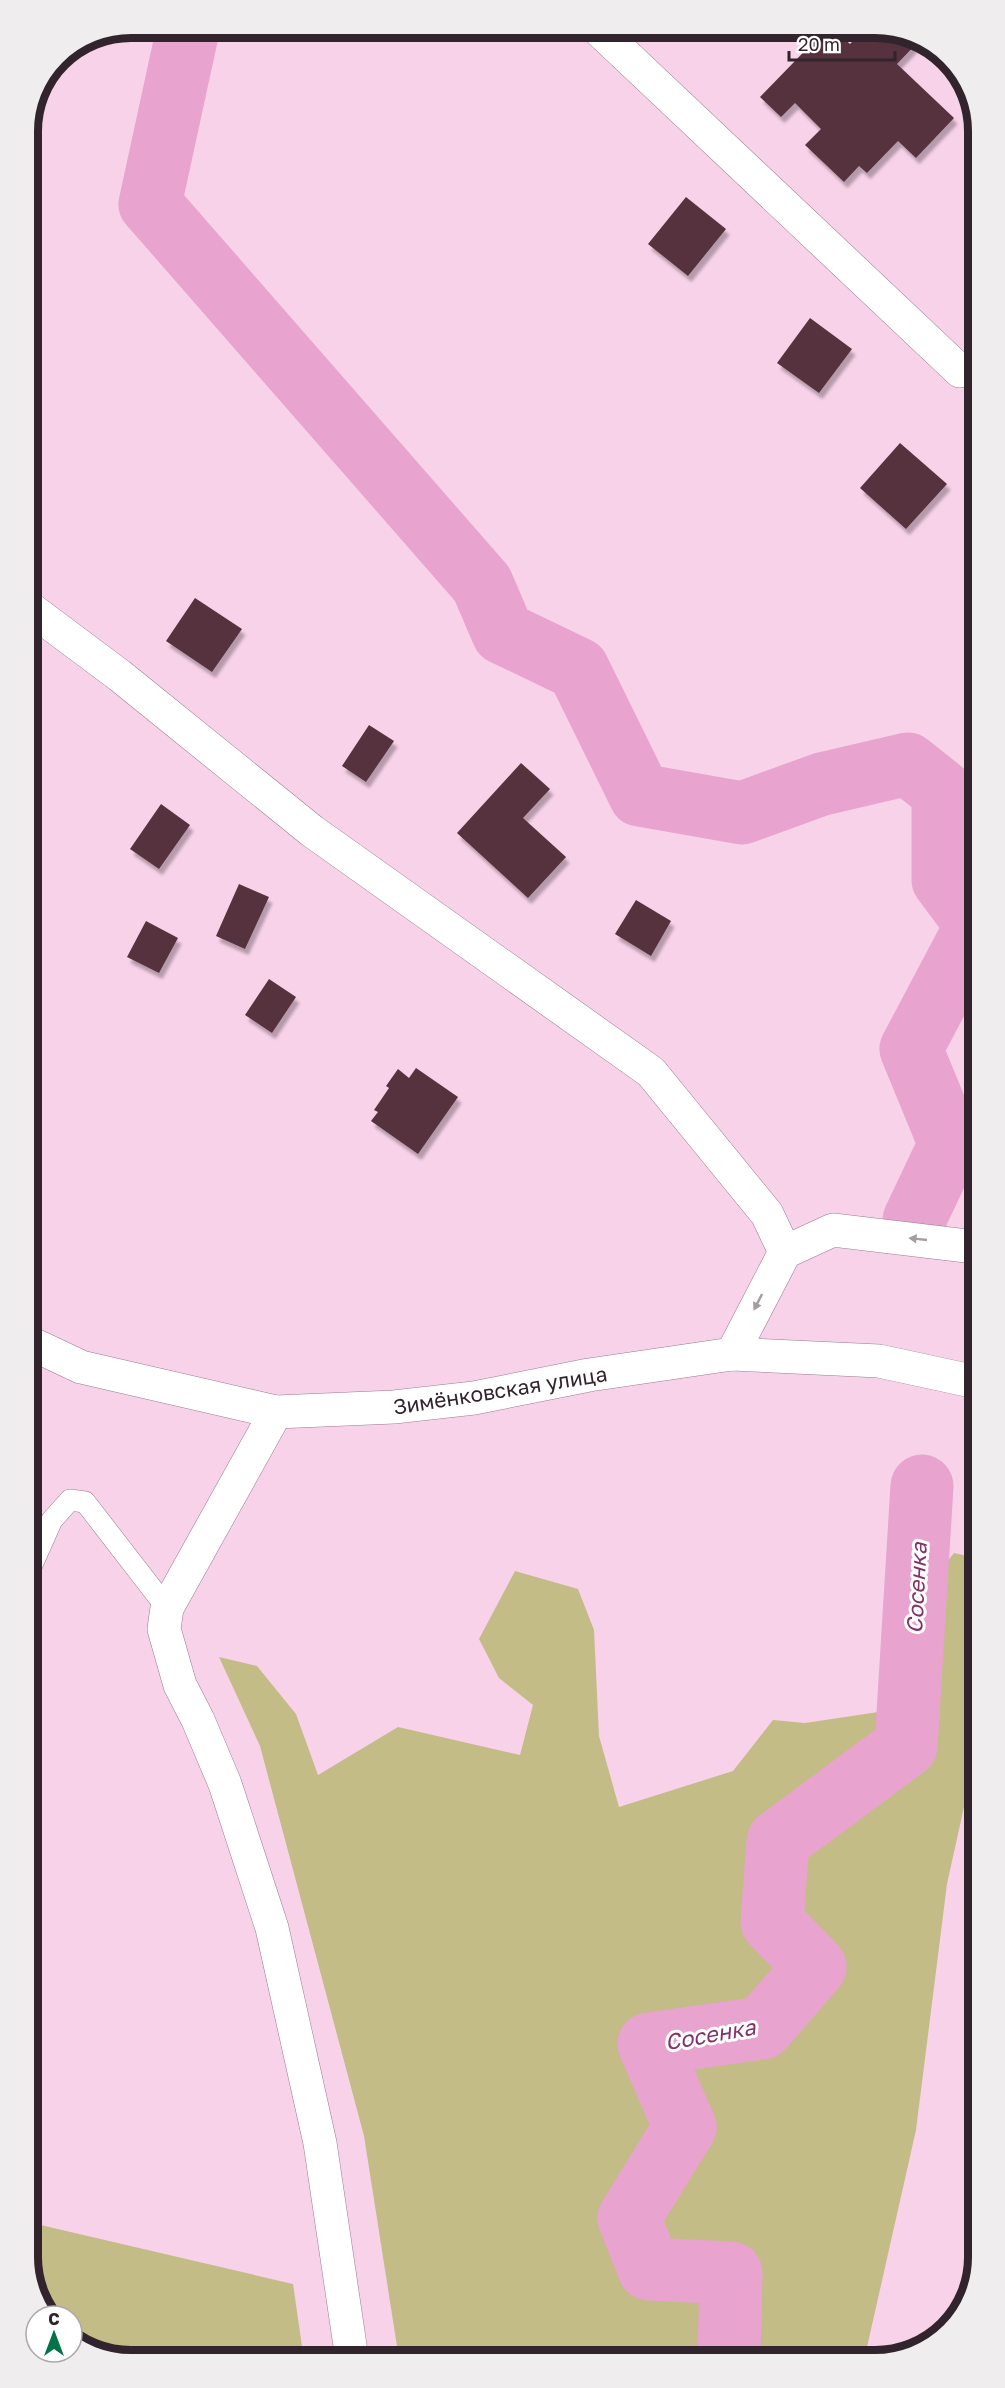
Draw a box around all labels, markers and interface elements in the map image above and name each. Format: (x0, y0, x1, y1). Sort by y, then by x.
scale bar (789, 24, 896, 62)
text: 20 m (798, 33, 840, 55)
one-way arrow (908, 1234, 927, 1243)
one-way arrow (753, 1294, 763, 1311)
street label: Зимёнковская улица (391, 1360, 609, 1420)
water label: Сосенка (900, 1540, 932, 1634)
water label: Сосенка (663, 2013, 759, 2055)
north arrow (24, 2304, 84, 2364)
text: С (48, 2309, 60, 2329)

